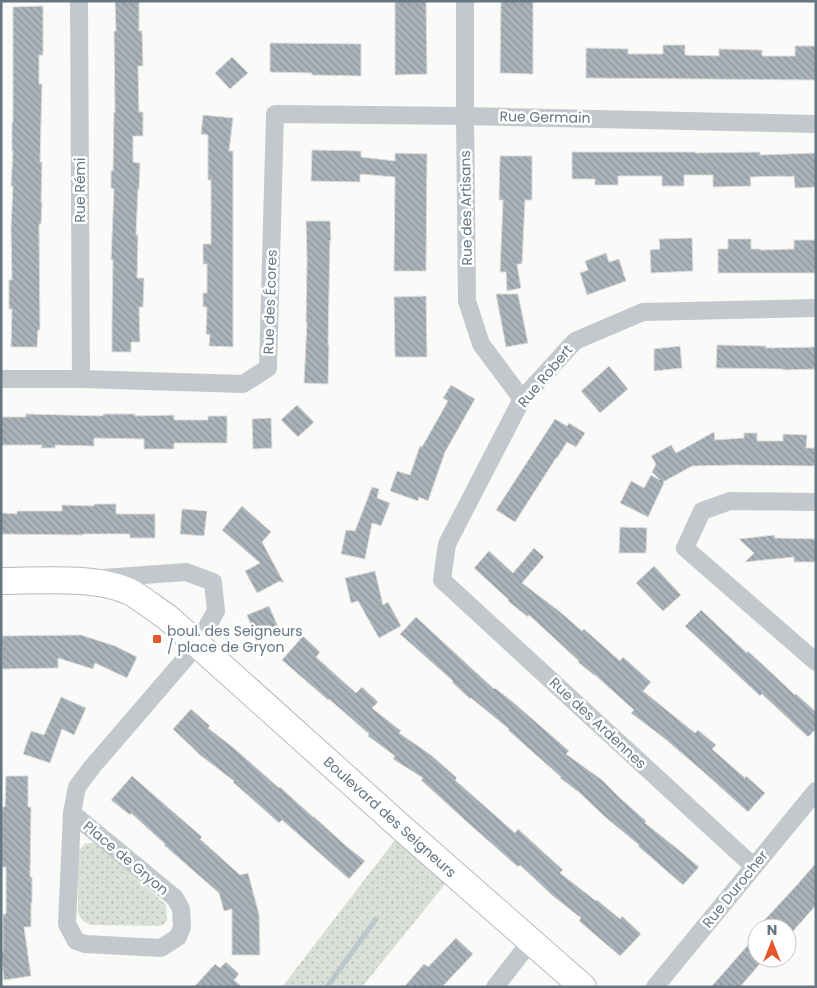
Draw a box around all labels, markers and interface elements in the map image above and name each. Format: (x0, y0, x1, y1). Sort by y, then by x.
street label: Rue Germain (499, 106, 591, 128)
street label: Rue des Artisans (455, 150, 477, 266)
street label: Rue Rémi (70, 158, 90, 222)
street label: Rue des Écores (258, 249, 282, 355)
street label: Rue Robert (513, 341, 577, 411)
place label: boul. des Seigneurs / place de Gryon (167, 621, 303, 657)
marker: boul. des Seigneurs / place de Gryon (151, 633, 163, 645)
street label: Rue des Ardennes (545, 673, 651, 773)
street label: Boulevard des Seigneurs (319, 752, 461, 882)
street label: Place de Gryon (79, 816, 173, 900)
street label: Rue Durocher (698, 846, 772, 932)
north arrow (747, 918, 797, 968)
text: N (767, 920, 777, 940)

